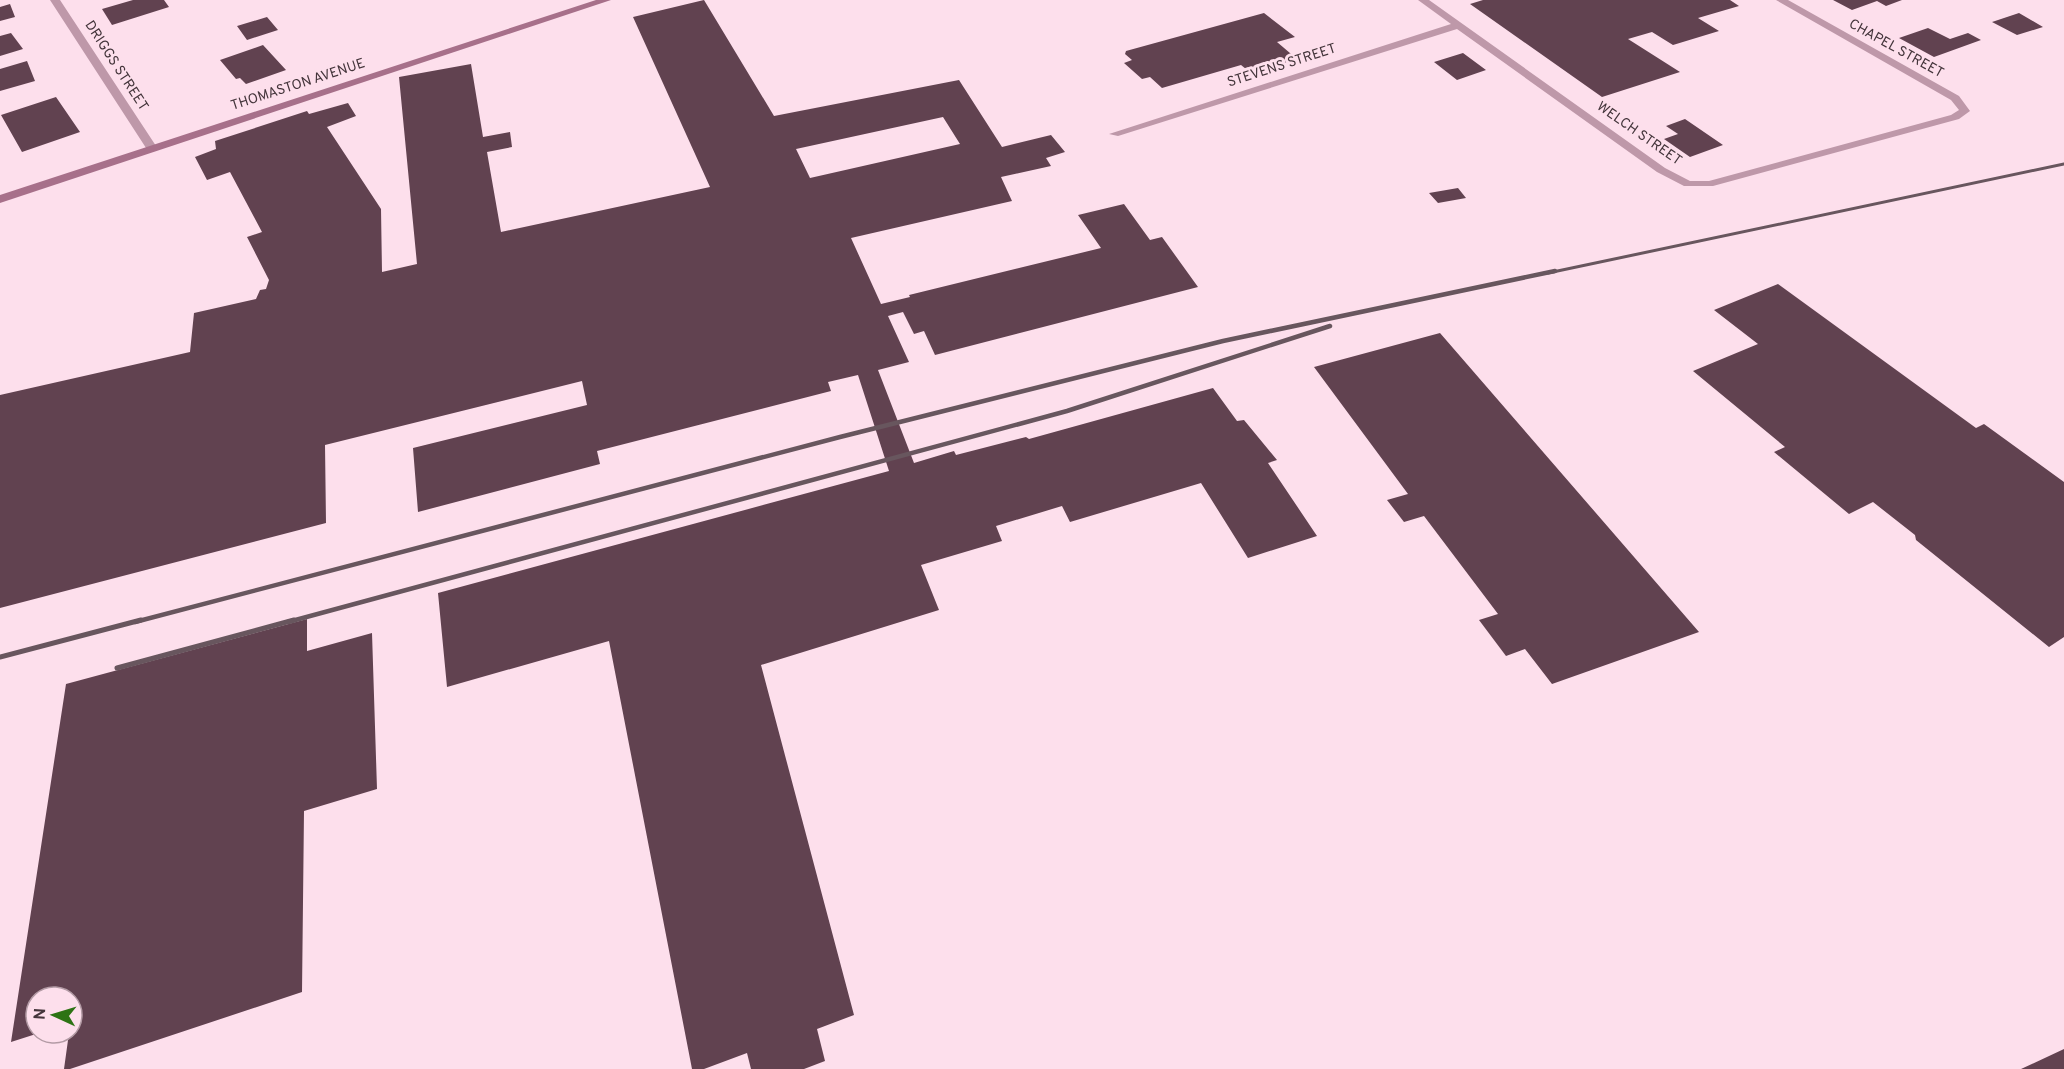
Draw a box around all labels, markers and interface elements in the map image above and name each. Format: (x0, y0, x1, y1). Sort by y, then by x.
street label: CHAPEL STREET (1846, 16, 1946, 82)
street label: DRIGGS STREET (81, 18, 151, 114)
street label: STEVENS STREET (1225, 40, 1339, 92)
street label: THOMASTON AVENUE (229, 55, 367, 115)
street label: WELCH STREET (1593, 98, 1685, 170)
north arrow (24, 985, 84, 1045)
text: N (31, 1008, 51, 1021)

